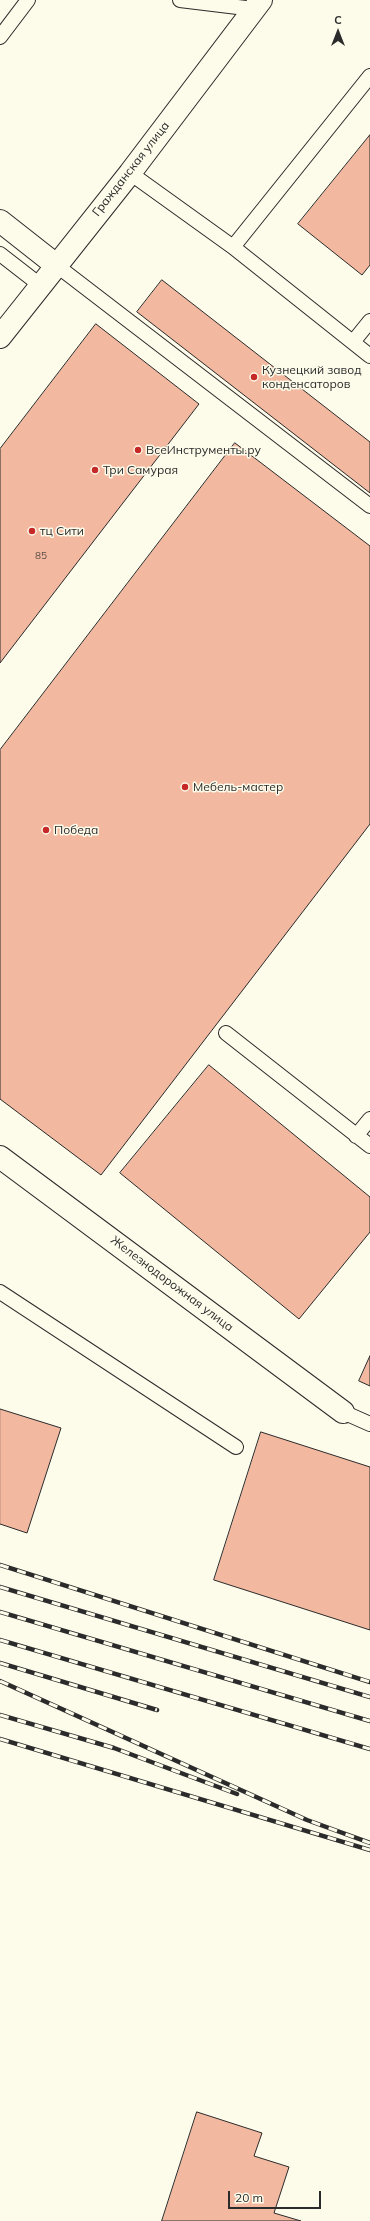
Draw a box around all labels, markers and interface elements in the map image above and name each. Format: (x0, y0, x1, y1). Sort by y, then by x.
north arrow (318, 12, 358, 52)
text: С (334, 13, 342, 27)
street label: Гражданская улица (90, 119, 172, 219)
place label: Кузнецкий завод конденсаторов (262, 363, 362, 391)
marker: Кузнецкий завод конденсаторов (249, 372, 259, 382)
place label: ВсеИнструменты.ру (146, 443, 261, 457)
marker: ВсеИнструменты.ру (133, 445, 143, 455)
place label: Три Самурая (103, 463, 178, 477)
marker: Три Самурая (90, 465, 100, 475)
place label: тц Сити (40, 524, 84, 538)
marker: тц Сити (27, 526, 37, 536)
house number: 85 (35, 550, 47, 562)
place label: Мебель-мастер (193, 780, 283, 794)
marker: Мебель-мастер (180, 782, 190, 792)
place label: Победа (54, 823, 98, 837)
marker: Победа (41, 825, 51, 835)
street label: Железнодорожная улица (108, 1233, 236, 1335)
scale bar (230, 2183, 323, 2209)
text: 20 m (235, 2190, 263, 2205)

